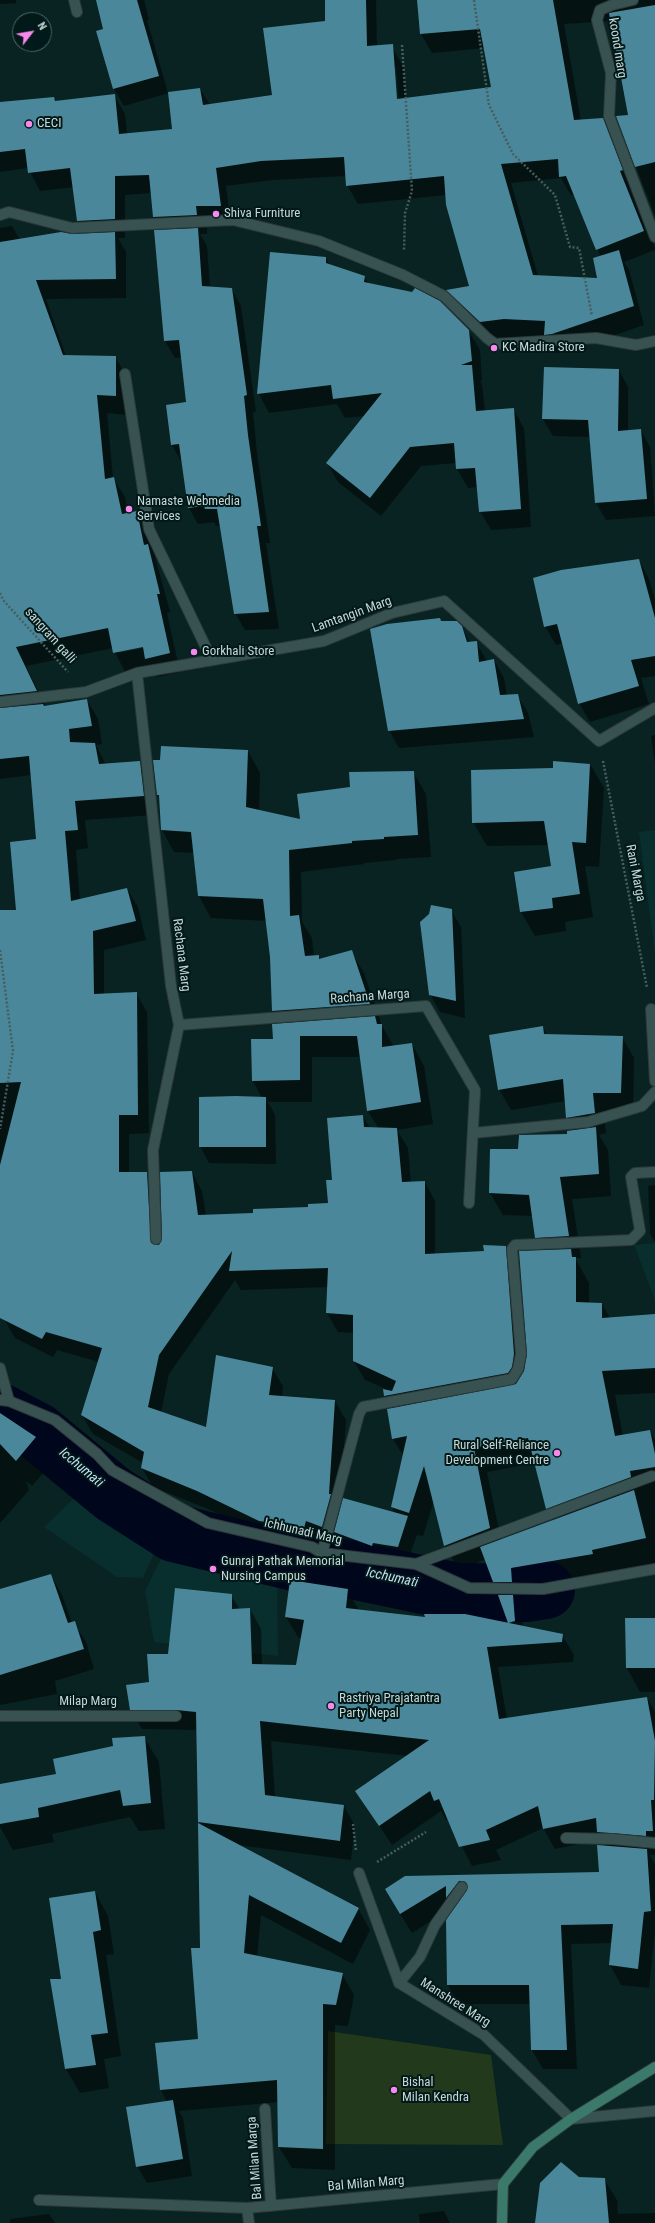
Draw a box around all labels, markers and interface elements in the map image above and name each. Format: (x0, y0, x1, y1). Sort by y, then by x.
north arrow (12, 12, 52, 52)
street label: koond marg (605, 17, 629, 79)
text: N (35, 20, 49, 32)
place label: CECI (37, 116, 61, 132)
marker: CECI (24, 119, 34, 129)
place label: Shiva Furniture (224, 206, 300, 222)
marker: Shiva Furniture (211, 209, 221, 219)
place label: KC Madira Store (502, 340, 585, 356)
marker: KC Madira Store (489, 343, 499, 353)
place label: Namaste Webmedia Services (137, 494, 240, 525)
marker: Namaste Webmedia Services (124, 504, 134, 514)
street label: Lamtangin Marg (310, 593, 394, 637)
street label: sangram galli (21, 605, 79, 667)
place label: Gorkhali Store (202, 644, 274, 660)
marker: Gorkhali Store (189, 647, 199, 657)
street label: Rani Marga (622, 843, 648, 903)
street label: Rachana Marg (169, 918, 193, 992)
street label: Rachana Marga (330, 986, 410, 1008)
place label: Rural Self-Reliance Development Centre (446, 1438, 549, 1469)
water label: Icchumati (55, 1445, 107, 1491)
marker: Rural Self-Reliance Development Centre (552, 1448, 562, 1458)
street label: Ichhunadi Marg (263, 1515, 343, 1549)
place label: Gunraj Pathak Memorial Nursing Campus (221, 1554, 344, 1585)
marker: Gunraj Pathak Memorial Nursing Campus (208, 1564, 218, 1574)
water label: Icchumati (364, 1564, 420, 1592)
place label: Rastriya Prajatantra Party Nepal (339, 1691, 440, 1722)
street label: Milap Marg (59, 1694, 117, 1710)
marker: Rastriya Prajatantra Party Nepal (326, 1701, 336, 1711)
street label: Manshree Marg (417, 1975, 493, 2031)
place label: Bishal Milan Kendra (402, 2075, 469, 2106)
marker: Bishal Milan Kendra (389, 2085, 399, 2095)
street label: Bal Milan Marga (244, 2116, 266, 2200)
street label: Bal Milan Marg (327, 2173, 405, 2195)

